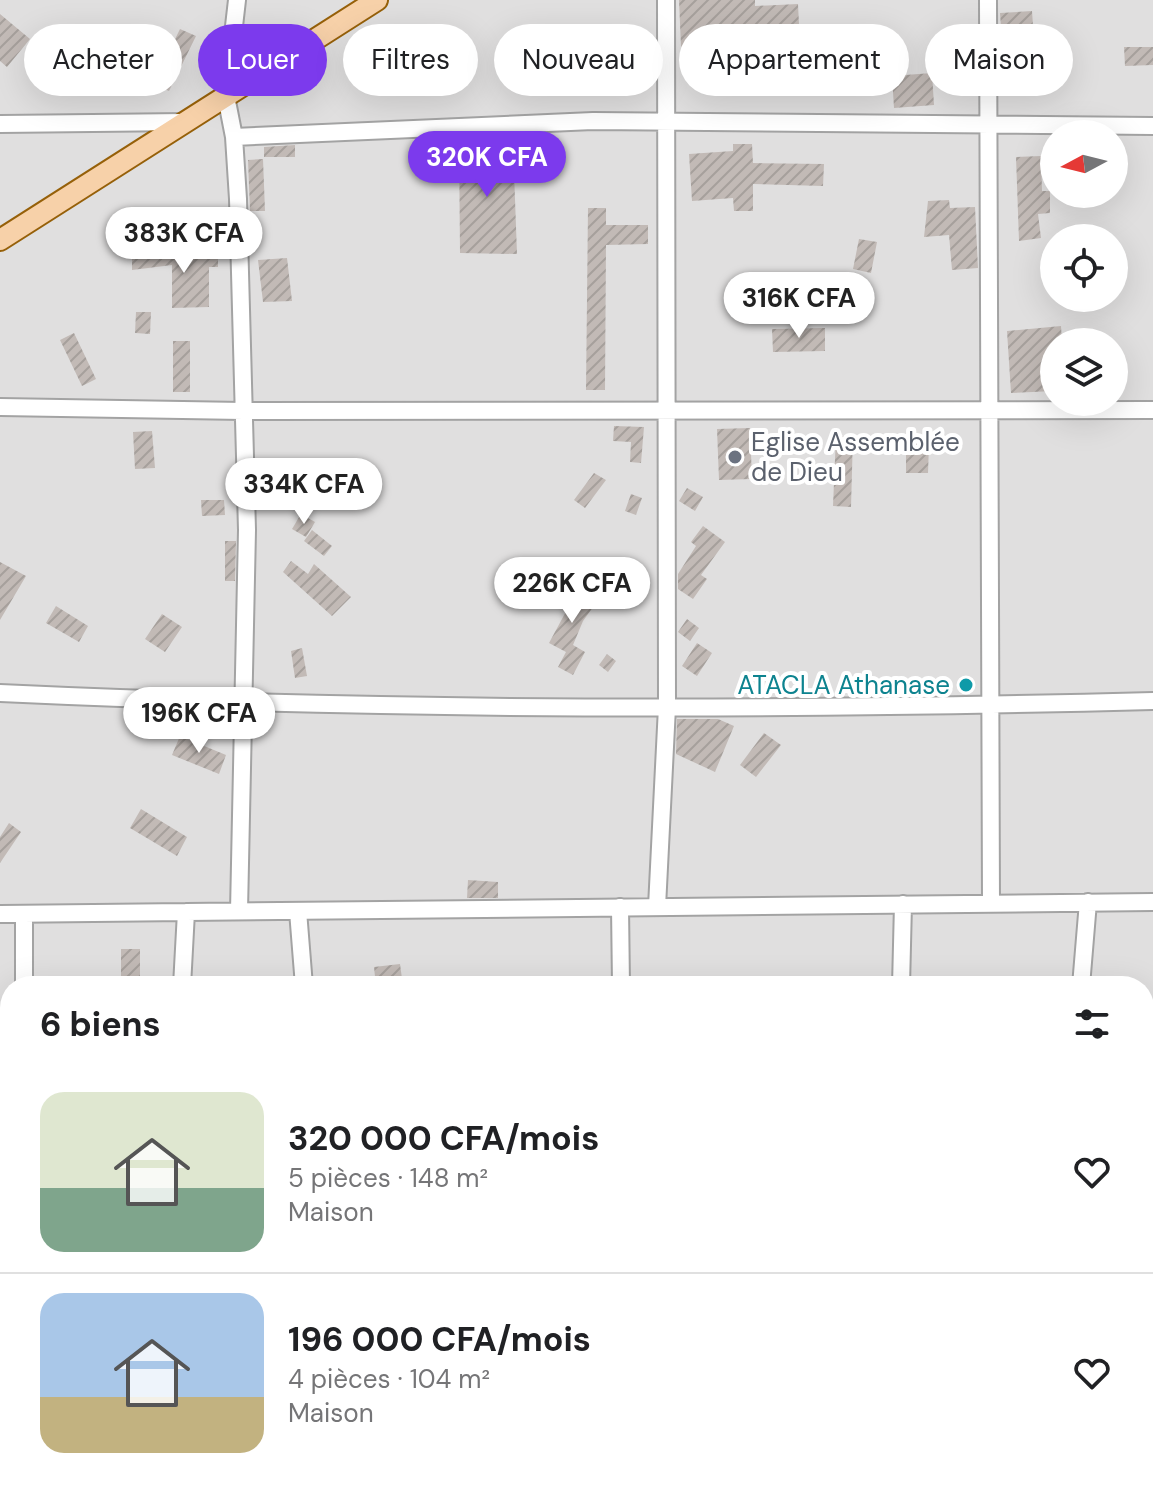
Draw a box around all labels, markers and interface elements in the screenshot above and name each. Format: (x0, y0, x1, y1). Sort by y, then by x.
chip: Acheter (24, 24, 182, 96)
chip: Louer (198, 24, 327, 96)
chip: Filtres (343, 24, 478, 96)
chip: Nouveau (494, 24, 663, 96)
chip: Appartement (679, 24, 909, 96)
chip: Maison (925, 24, 1073, 96)
north arrow (1040, 120, 1128, 208)
map controls (1040, 120, 1128, 416)
pin: 320K CFA (404, 131, 570, 199)
text: 320K CFA (426, 140, 548, 174)
pin: 383K CFA (101, 207, 267, 275)
text: 383K CFA (124, 216, 245, 250)
button: locate (1040, 224, 1128, 312)
pin: 316K CFA (716, 272, 882, 340)
text: 316K CFA (742, 281, 856, 315)
button: layers (1040, 328, 1128, 416)
place label: Eglise Assemblée de Dieu (751, 425, 960, 489)
marker: Eglise Assemblée de Dieu (726, 448, 744, 466)
pin: 334K CFA (221, 458, 387, 526)
text: 334K CFA (243, 467, 365, 501)
pin: 226K CFA (489, 557, 655, 625)
text: 226K CFA (512, 566, 632, 600)
place label: ATACLA Athanase (737, 668, 950, 702)
marker: ATACLA Athanase (957, 676, 975, 694)
pin: 196K CFA (116, 687, 282, 755)
text: 196K CFA (141, 696, 257, 730)
text: 6 biens (40, 1002, 161, 1047)
icon: filters (1070, 1002, 1114, 1046)
text: 320 000 CFA/mois (288, 1116, 599, 1161)
icon: home (104, 1124, 200, 1220)
icon: heart (1070, 1150, 1114, 1194)
text: 5 pièces · 148 m² (288, 1161, 488, 1195)
text: Maison (288, 1195, 374, 1229)
text: 196 000 CFA/mois (288, 1317, 591, 1362)
icon: home (104, 1325, 200, 1421)
icon: heart (1070, 1351, 1114, 1395)
text: 4 pièces · 104 m² (288, 1362, 490, 1396)
text: Maison (288, 1396, 374, 1430)

